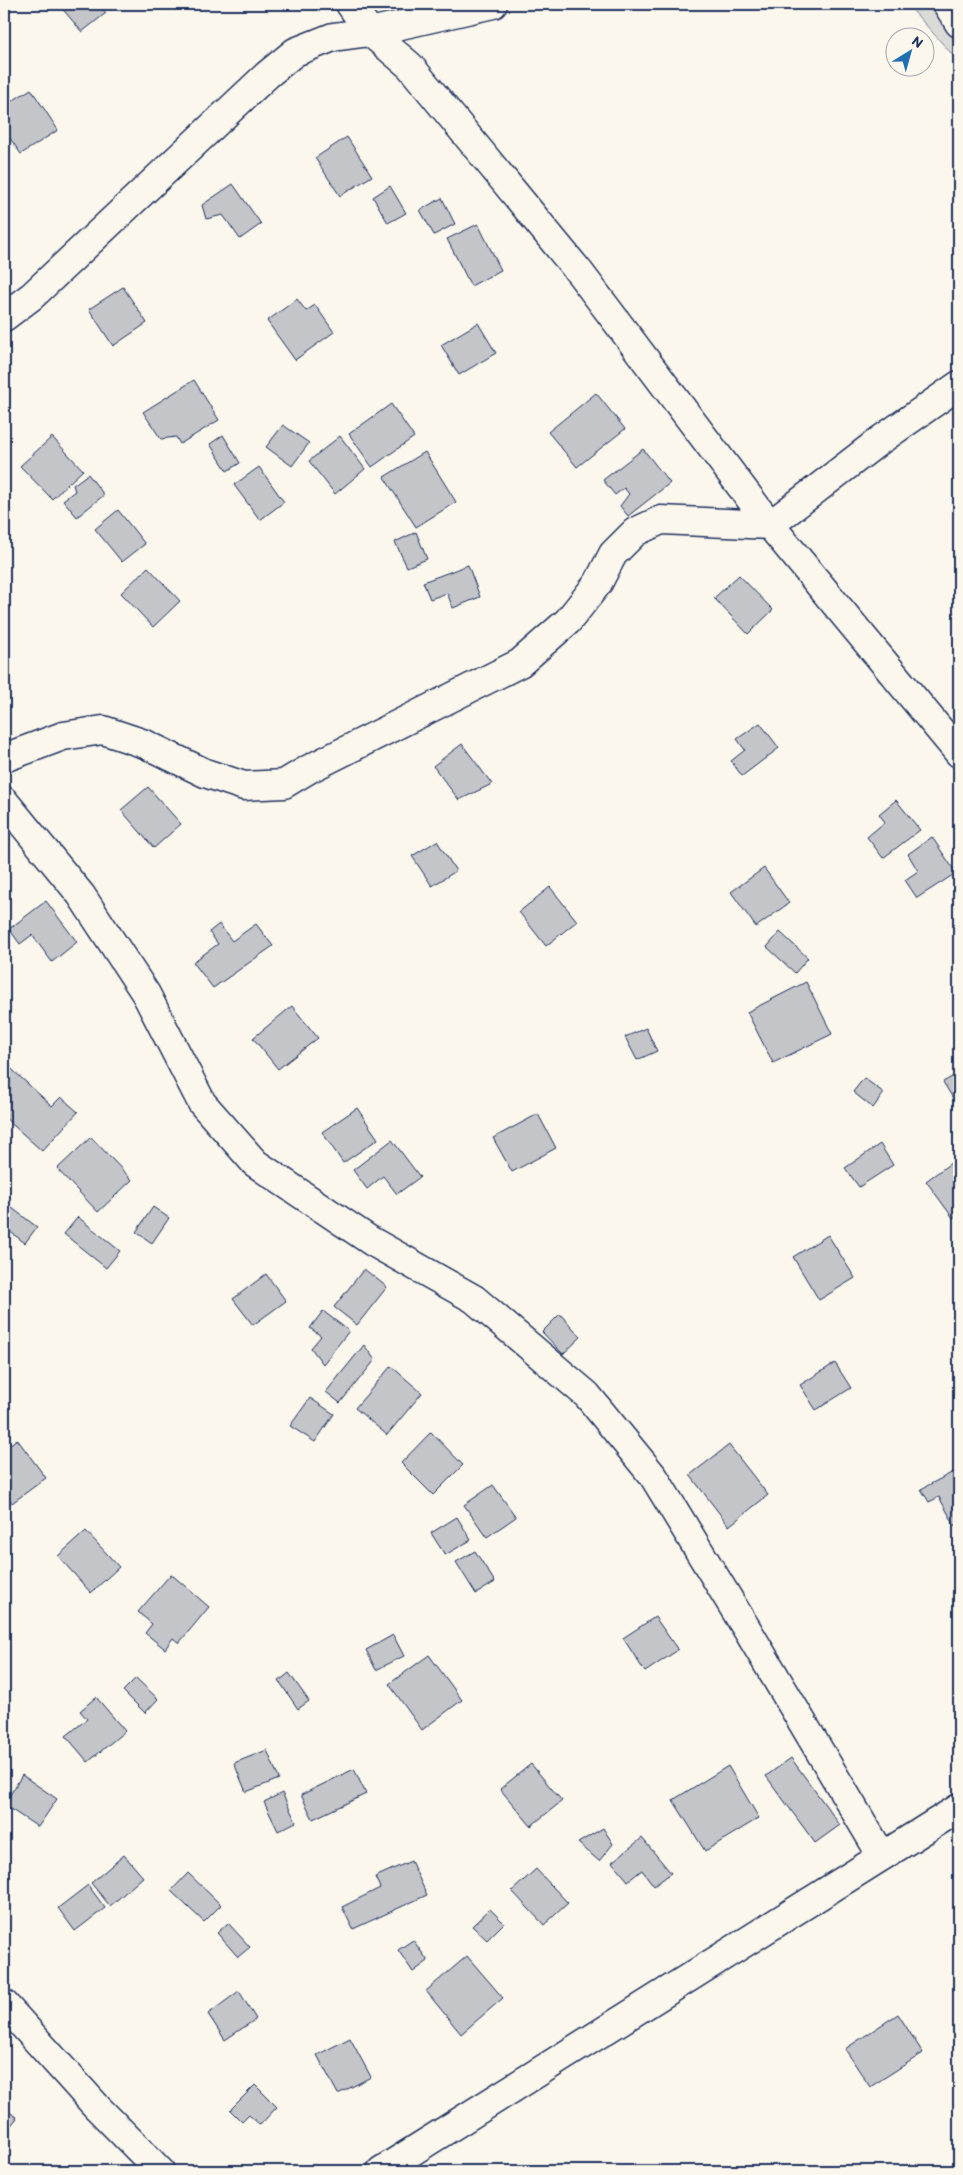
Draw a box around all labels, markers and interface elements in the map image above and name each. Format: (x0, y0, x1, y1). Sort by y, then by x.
north arrow (886, 28, 936, 78)
text: N (909, 32, 926, 52)

